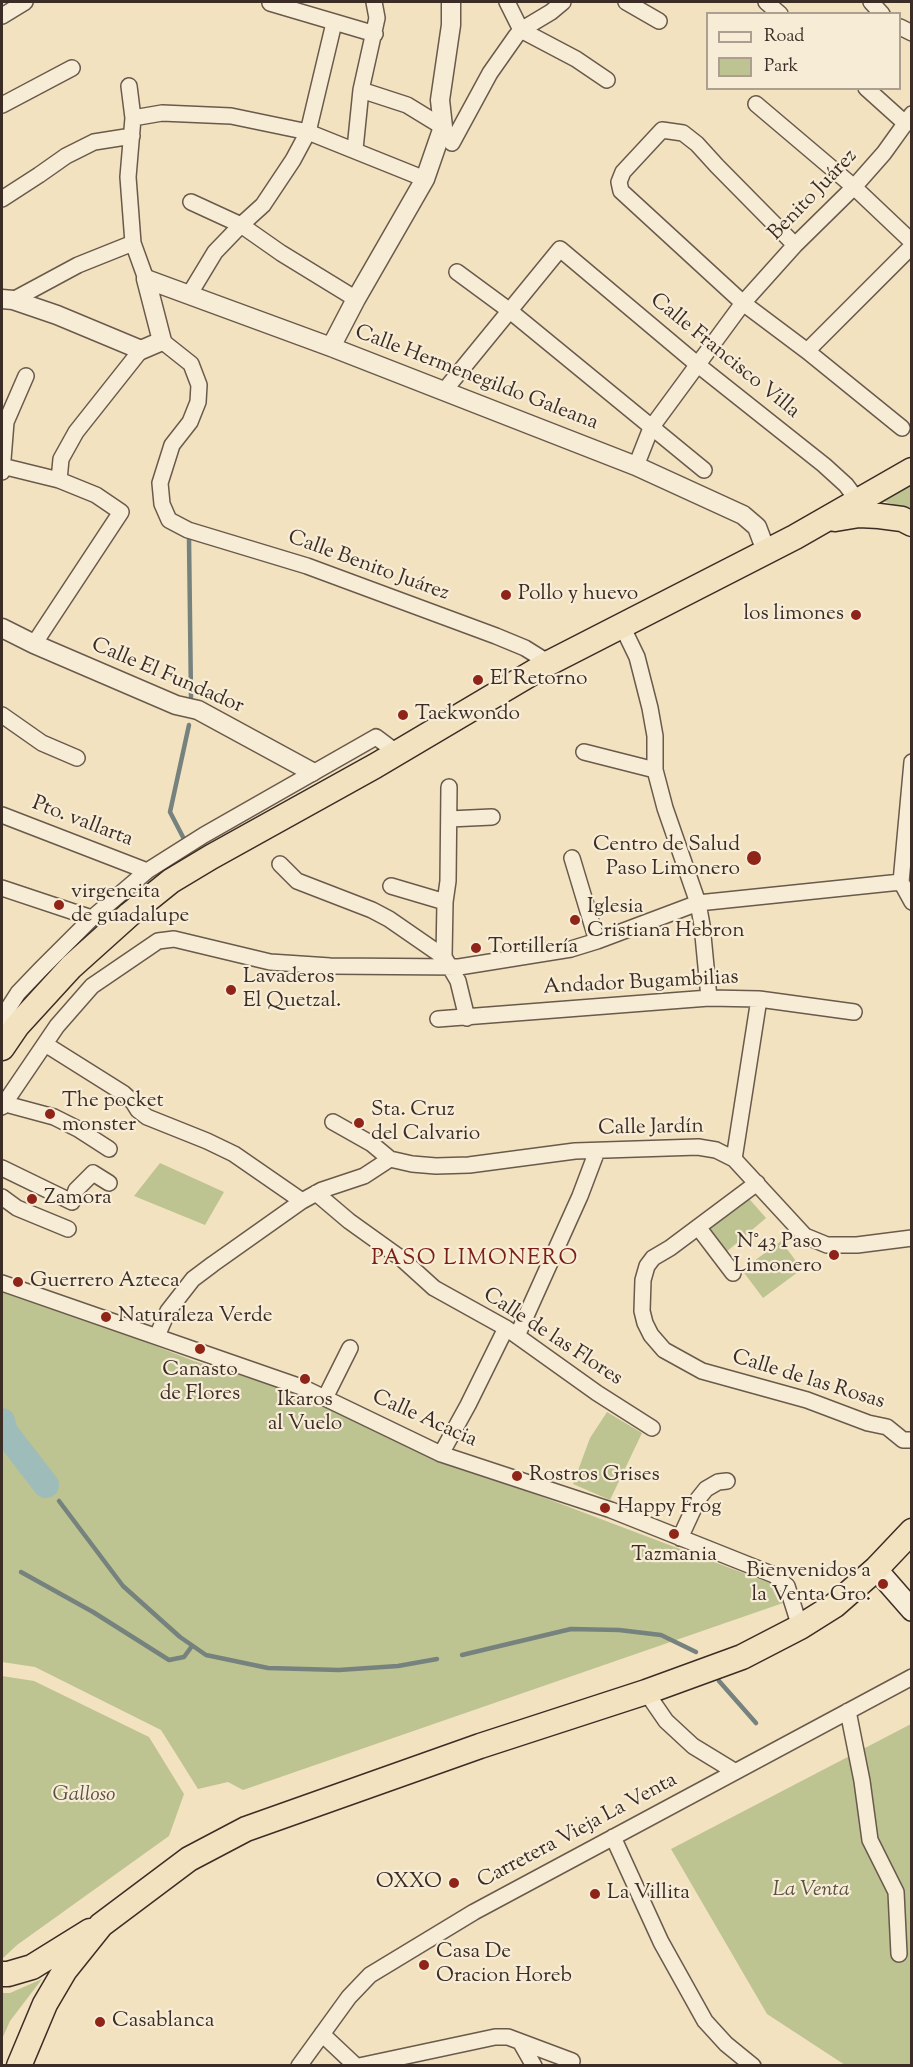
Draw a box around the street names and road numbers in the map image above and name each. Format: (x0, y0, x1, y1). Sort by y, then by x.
street label: Benito Juárez (764, 145, 864, 247)
street label: Calle Francisco Villa (644, 289, 804, 425)
street label: Calle Hermenegildo Galeana (351, 321, 601, 437)
street label: Calle Benito Juárez (284, 526, 452, 608)
street label: Calle El Fundador (87, 634, 247, 720)
street label: Pto. vallarta (28, 792, 136, 854)
street label: Andador Bugambilias (543, 966, 739, 1002)
street label: Calle Jardín (598, 1115, 704, 1143)
street label: Calle de las Flores (478, 1284, 626, 1392)
street label: Calle de las Rosas (729, 1346, 887, 1416)
street label: Calle Acacia (368, 1386, 480, 1454)
street label: Carretera Vieja La Venta (474, 1769, 682, 1895)

